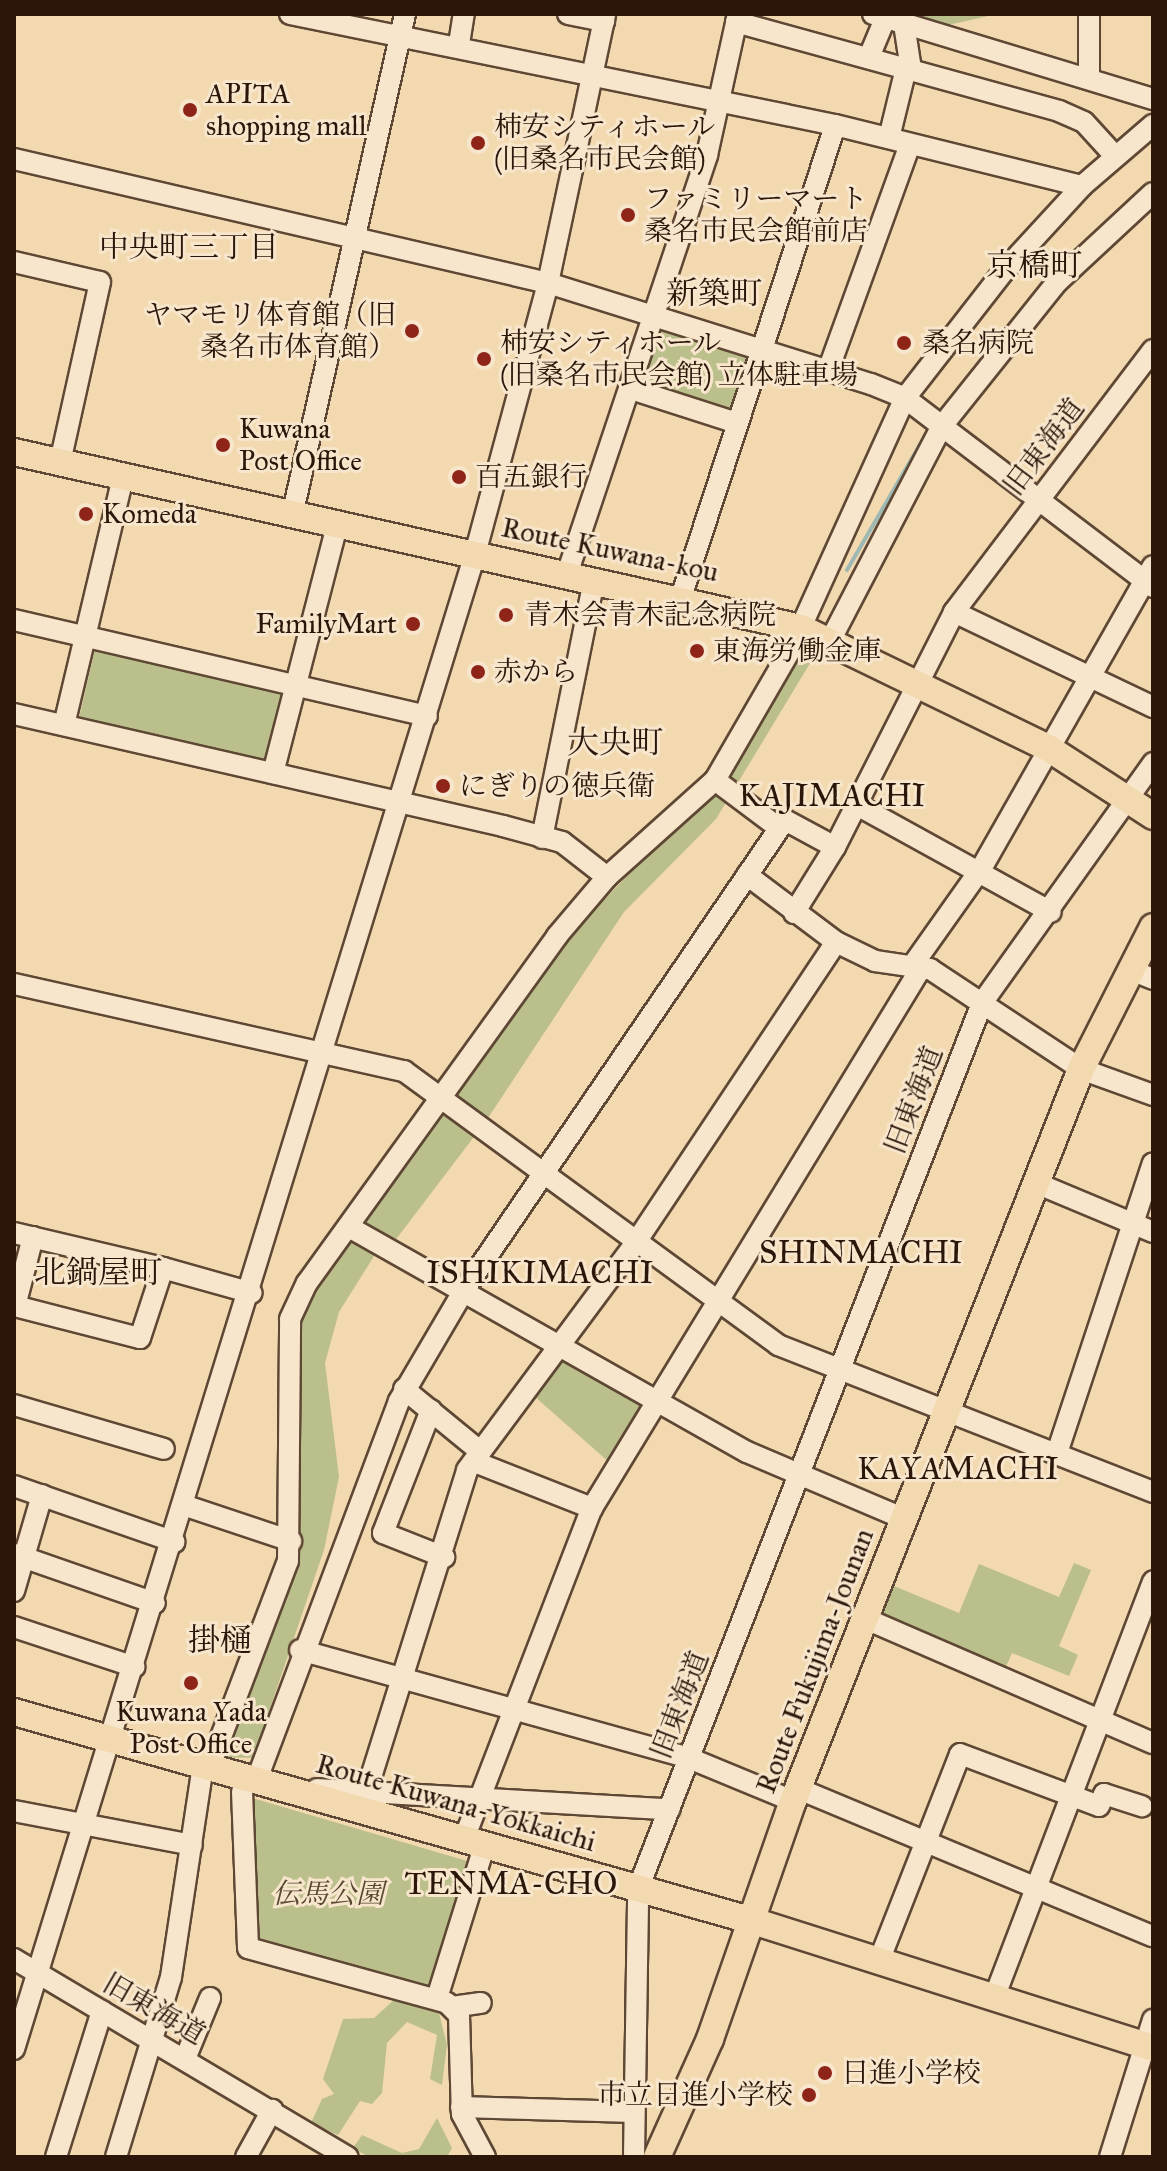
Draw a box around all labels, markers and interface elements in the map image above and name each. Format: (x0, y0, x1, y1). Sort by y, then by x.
place label: APITA shopping mall (206, 77, 366, 143)
marker: APITA shopping mall (181, 101, 199, 119)
place label: 柿安シティホール (旧桑名市民会館) (494, 110, 718, 176)
marker: 柿安シティホール (旧桑名市民会館) (469, 134, 487, 152)
place label: ファミリーマート 桑名市民会館前店 (644, 182, 868, 248)
marker: ファミリーマート 桑名市民会館前店 (619, 206, 637, 224)
district label: 中央町三丁目 (99, 229, 279, 265)
district label: 京橋町 (986, 247, 1082, 285)
district label: 新築町 (666, 275, 762, 313)
place label: ヤマモリ体育館（旧 桑名市体育館） (144, 298, 396, 364)
marker: ヤマモリ体育館（旧 桑名市体育館） (403, 322, 421, 340)
place label: 柿安シティホール (旧桑名市民会館) 立体駐車場 (500, 326, 858, 392)
place label: 桑名病院 (922, 326, 1034, 360)
marker: 桑名病院 (893, 332, 915, 354)
marker: 柿安シティホール (旧桑名市民会館) 立体駐車場 (475, 350, 493, 368)
street label: 旧東海道 (997, 392, 1091, 502)
place label: Kuwana Post Office (239, 412, 362, 478)
marker: Kuwana Post Office (214, 436, 232, 454)
place label: 百五銀行 (475, 460, 587, 494)
marker: 百五銀行 (450, 468, 468, 486)
place label: Komeda (102, 497, 197, 531)
marker: Komeda (77, 505, 95, 523)
street label: Route Kuwana-kou (498, 511, 722, 589)
place label: 青木会青木記念病院 (524, 598, 776, 632)
marker: 青木会青木記念病院 (495, 604, 517, 626)
place label: FamilyMart (256, 607, 397, 641)
marker: FamilyMart (404, 615, 422, 633)
place label: 東海労働金庫 (713, 634, 881, 668)
marker: 東海労働金庫 (688, 642, 706, 660)
place label: 赤から (494, 655, 578, 689)
marker: 赤から (469, 663, 487, 681)
district label: 大央町 (567, 724, 663, 762)
place label: にぎりの徳兵衛 (459, 769, 655, 803)
marker: にぎりの徳兵衛 (434, 777, 452, 795)
district label: KAJIMACHI (729, 777, 935, 815)
street label: 旧東海道 (878, 1042, 950, 1158)
district label: SHINMACHI (750, 1234, 972, 1272)
district label: 北鍋屋町 (34, 1254, 162, 1292)
district label: ISHIKIMACHI (416, 1254, 664, 1292)
district label: KAYAMACHI (848, 1450, 1068, 1488)
street label: Route Fukujima-Jounan (749, 1524, 881, 1798)
district label: 掛樋 (188, 1622, 252, 1660)
street label: 旧東海道 (644, 1647, 716, 1763)
marker: Kuwana Yada Post Office (182, 1674, 200, 1692)
place label: Kuwana Yada Post Office (115, 1695, 267, 1761)
street label: Route Kuwana-Yokkaichi (312, 1747, 600, 1859)
district label: TENMA-CHO (396, 1865, 626, 1903)
park label: 伝馬公園 (272, 1877, 384, 1911)
street label: 旧東海道 (97, 1966, 211, 2052)
place label: 日進小学校 (841, 2056, 981, 2090)
marker: 日進小学校 (816, 2064, 834, 2082)
place label: 市立日進小学校 (597, 2078, 793, 2112)
marker: 市立日進小学校 (800, 2086, 818, 2104)

